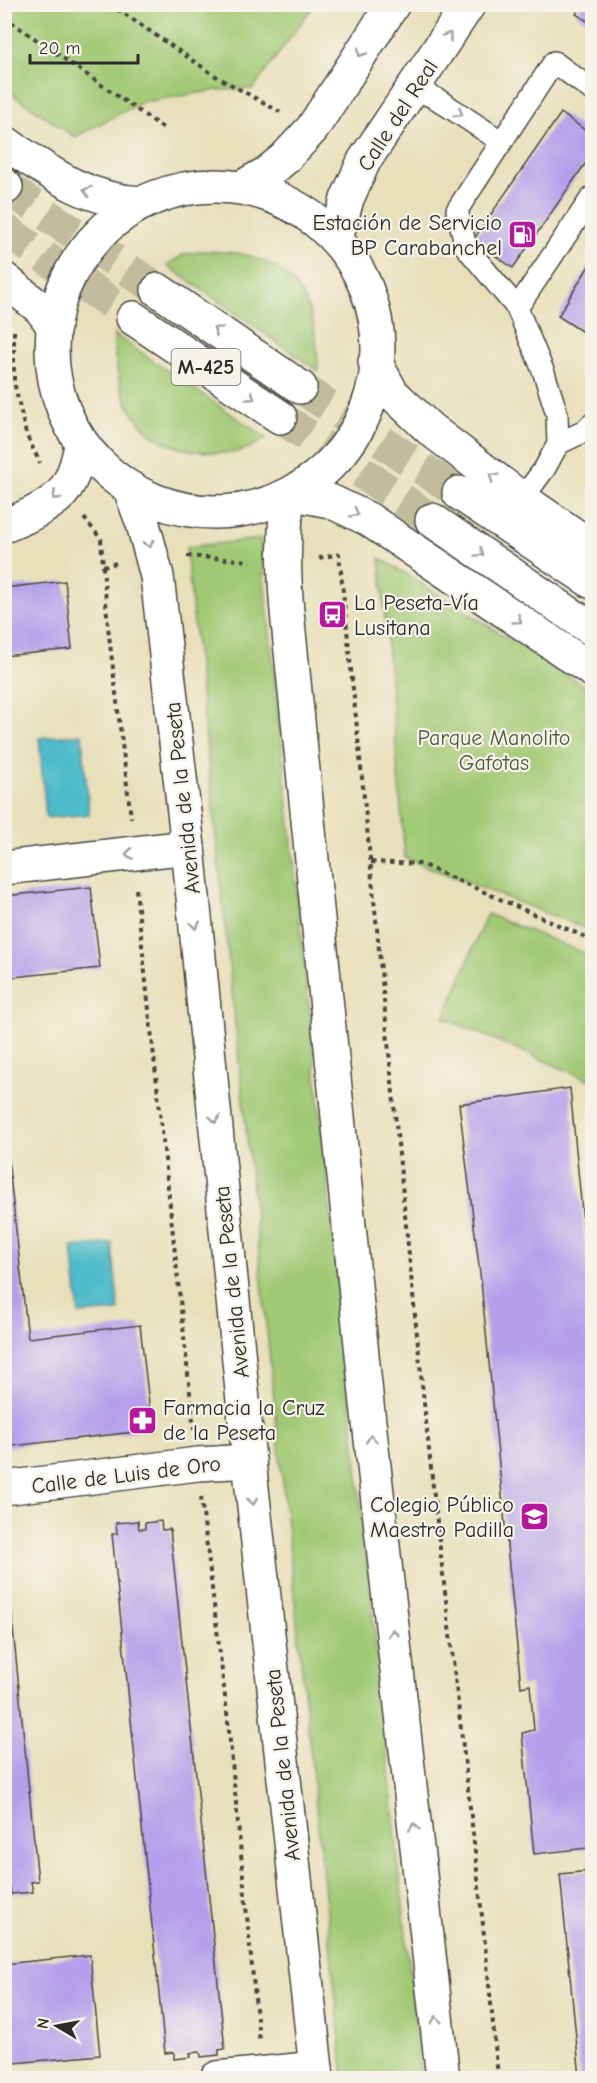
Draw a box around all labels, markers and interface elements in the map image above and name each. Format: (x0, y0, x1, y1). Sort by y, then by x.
scale bar (30, 27, 138, 65)
one-way arrow (441, 31, 452, 42)
text: 20 m (39, 38, 80, 59)
one-way arrow (357, 47, 368, 58)
street label: Calle del Real (352, 55, 444, 176)
one-way arrow (452, 106, 463, 117)
one-way arrow (82, 186, 92, 198)
place label: Estación de Servicio BP Carabanchel (312, 210, 502, 261)
fuel station icon: Estación de Servicio BP Carabanchel (507, 219, 539, 251)
one-way arrow (213, 326, 224, 337)
road number: M-425 (172, 349, 240, 385)
one-way arrow (245, 390, 256, 401)
one-way arrow (489, 473, 500, 484)
one-way arrow (52, 489, 63, 500)
one-way arrow (349, 506, 359, 517)
one-way arrow (141, 539, 154, 549)
one-way arrow (474, 546, 485, 557)
place label: La Peseta-Vía Lusitana (354, 590, 479, 641)
bus stop icon: La Peseta-Vía Lusitana (317, 599, 349, 631)
one-way arrow (511, 613, 522, 624)
street label: Avenida de la Peseta (160, 700, 206, 895)
park label: Parque Manolito Gafotas (418, 725, 570, 776)
one-way arrow (125, 847, 134, 859)
one-way arrow (188, 920, 201, 929)
one-way arrow (208, 1114, 221, 1123)
street label: Avenida de la Peseta (209, 1184, 255, 1379)
place label: Farmacia la Cruz de la Peseta (163, 1395, 325, 1446)
pharmacy icon: Farmacia la Cruz de la Peseta (126, 1404, 158, 1436)
one-way arrow (365, 1434, 378, 1444)
street label: Calle de Luis de Oro (30, 1450, 222, 1500)
place label: Colegio Público Maestro Padilla (370, 1492, 514, 1543)
one-way arrow (246, 1496, 259, 1505)
school or university icon: Colegio Público Maestro Padilla (519, 1501, 551, 1533)
one-way arrow (387, 1628, 400, 1637)
street label: Avenida de la Peseta (260, 1667, 306, 1862)
one-way arrow (409, 1822, 421, 1831)
north arrow (27, 1996, 87, 2056)
one-way arrow (430, 2016, 443, 2025)
text: N (33, 2017, 53, 2030)

